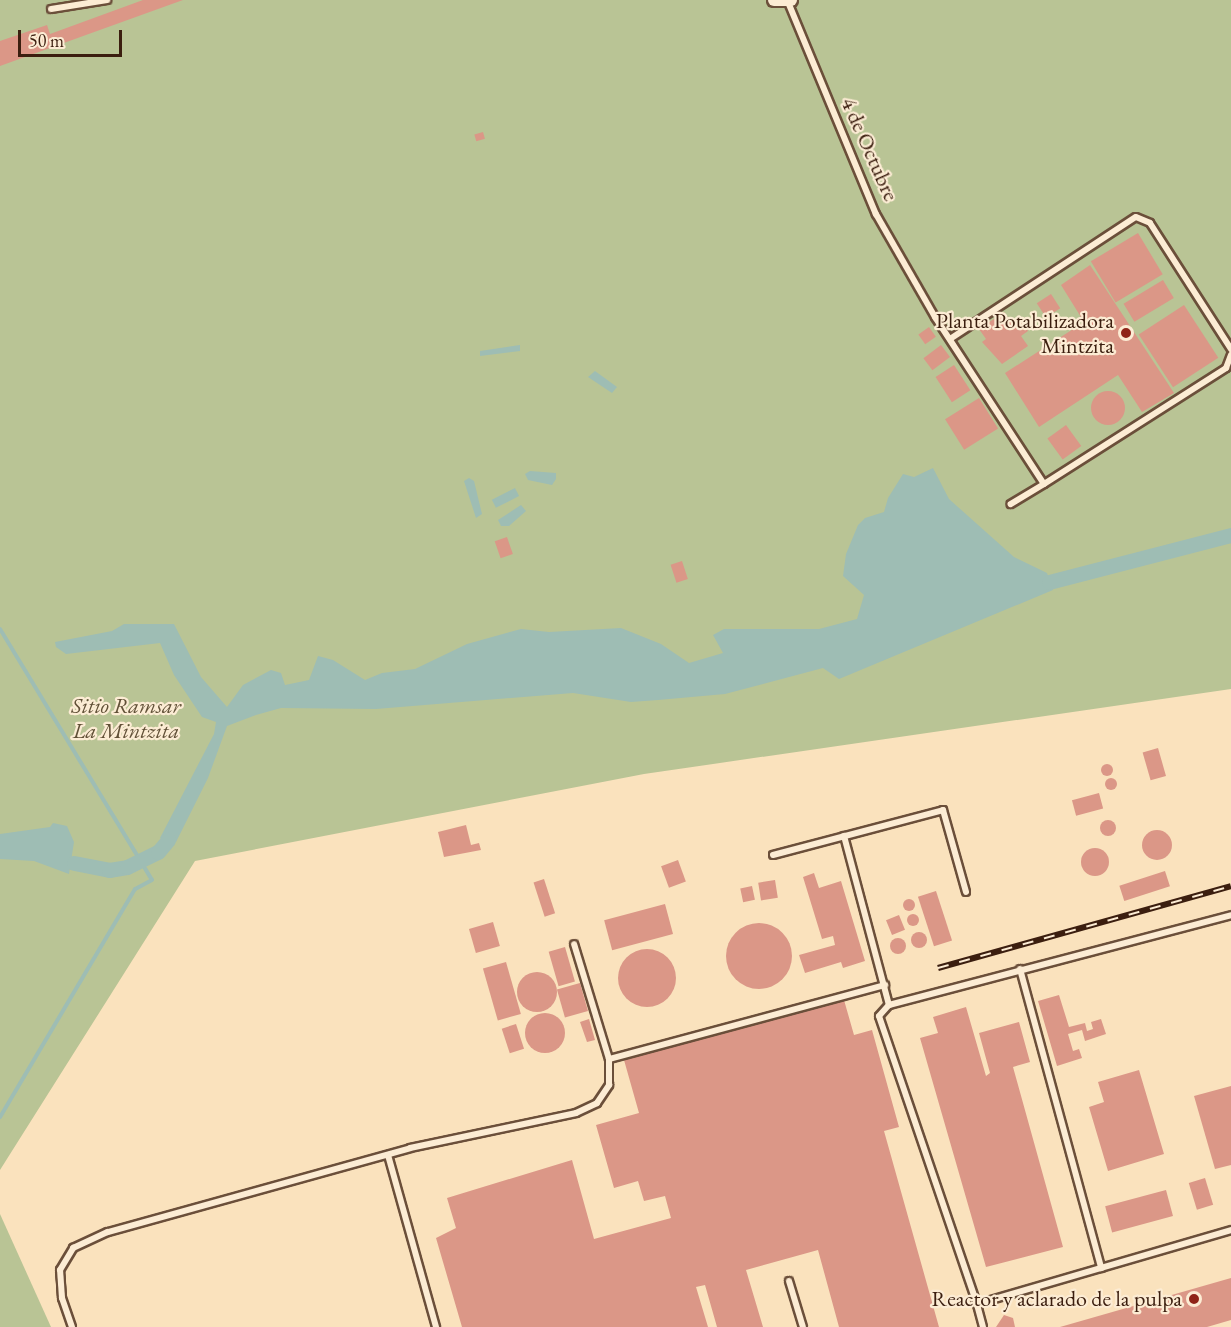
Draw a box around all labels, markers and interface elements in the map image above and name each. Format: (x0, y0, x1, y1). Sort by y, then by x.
scale bar (21, 18, 124, 56)
text: 50 m (29, 29, 64, 52)
street label: 4 de Octubre (835, 93, 905, 205)
place label: Planta Potabilizadora Mintzita (936, 307, 1114, 358)
marker: Planta Potabilizadora Mintzita (1119, 326, 1133, 340)
park label: Sitio Ramsar La Mintzita (71, 692, 181, 744)
place label: Reactor y aclarado de la pulpa (931, 1286, 1182, 1312)
marker: Reactor y aclarado de la pulpa (1187, 1292, 1201, 1306)

